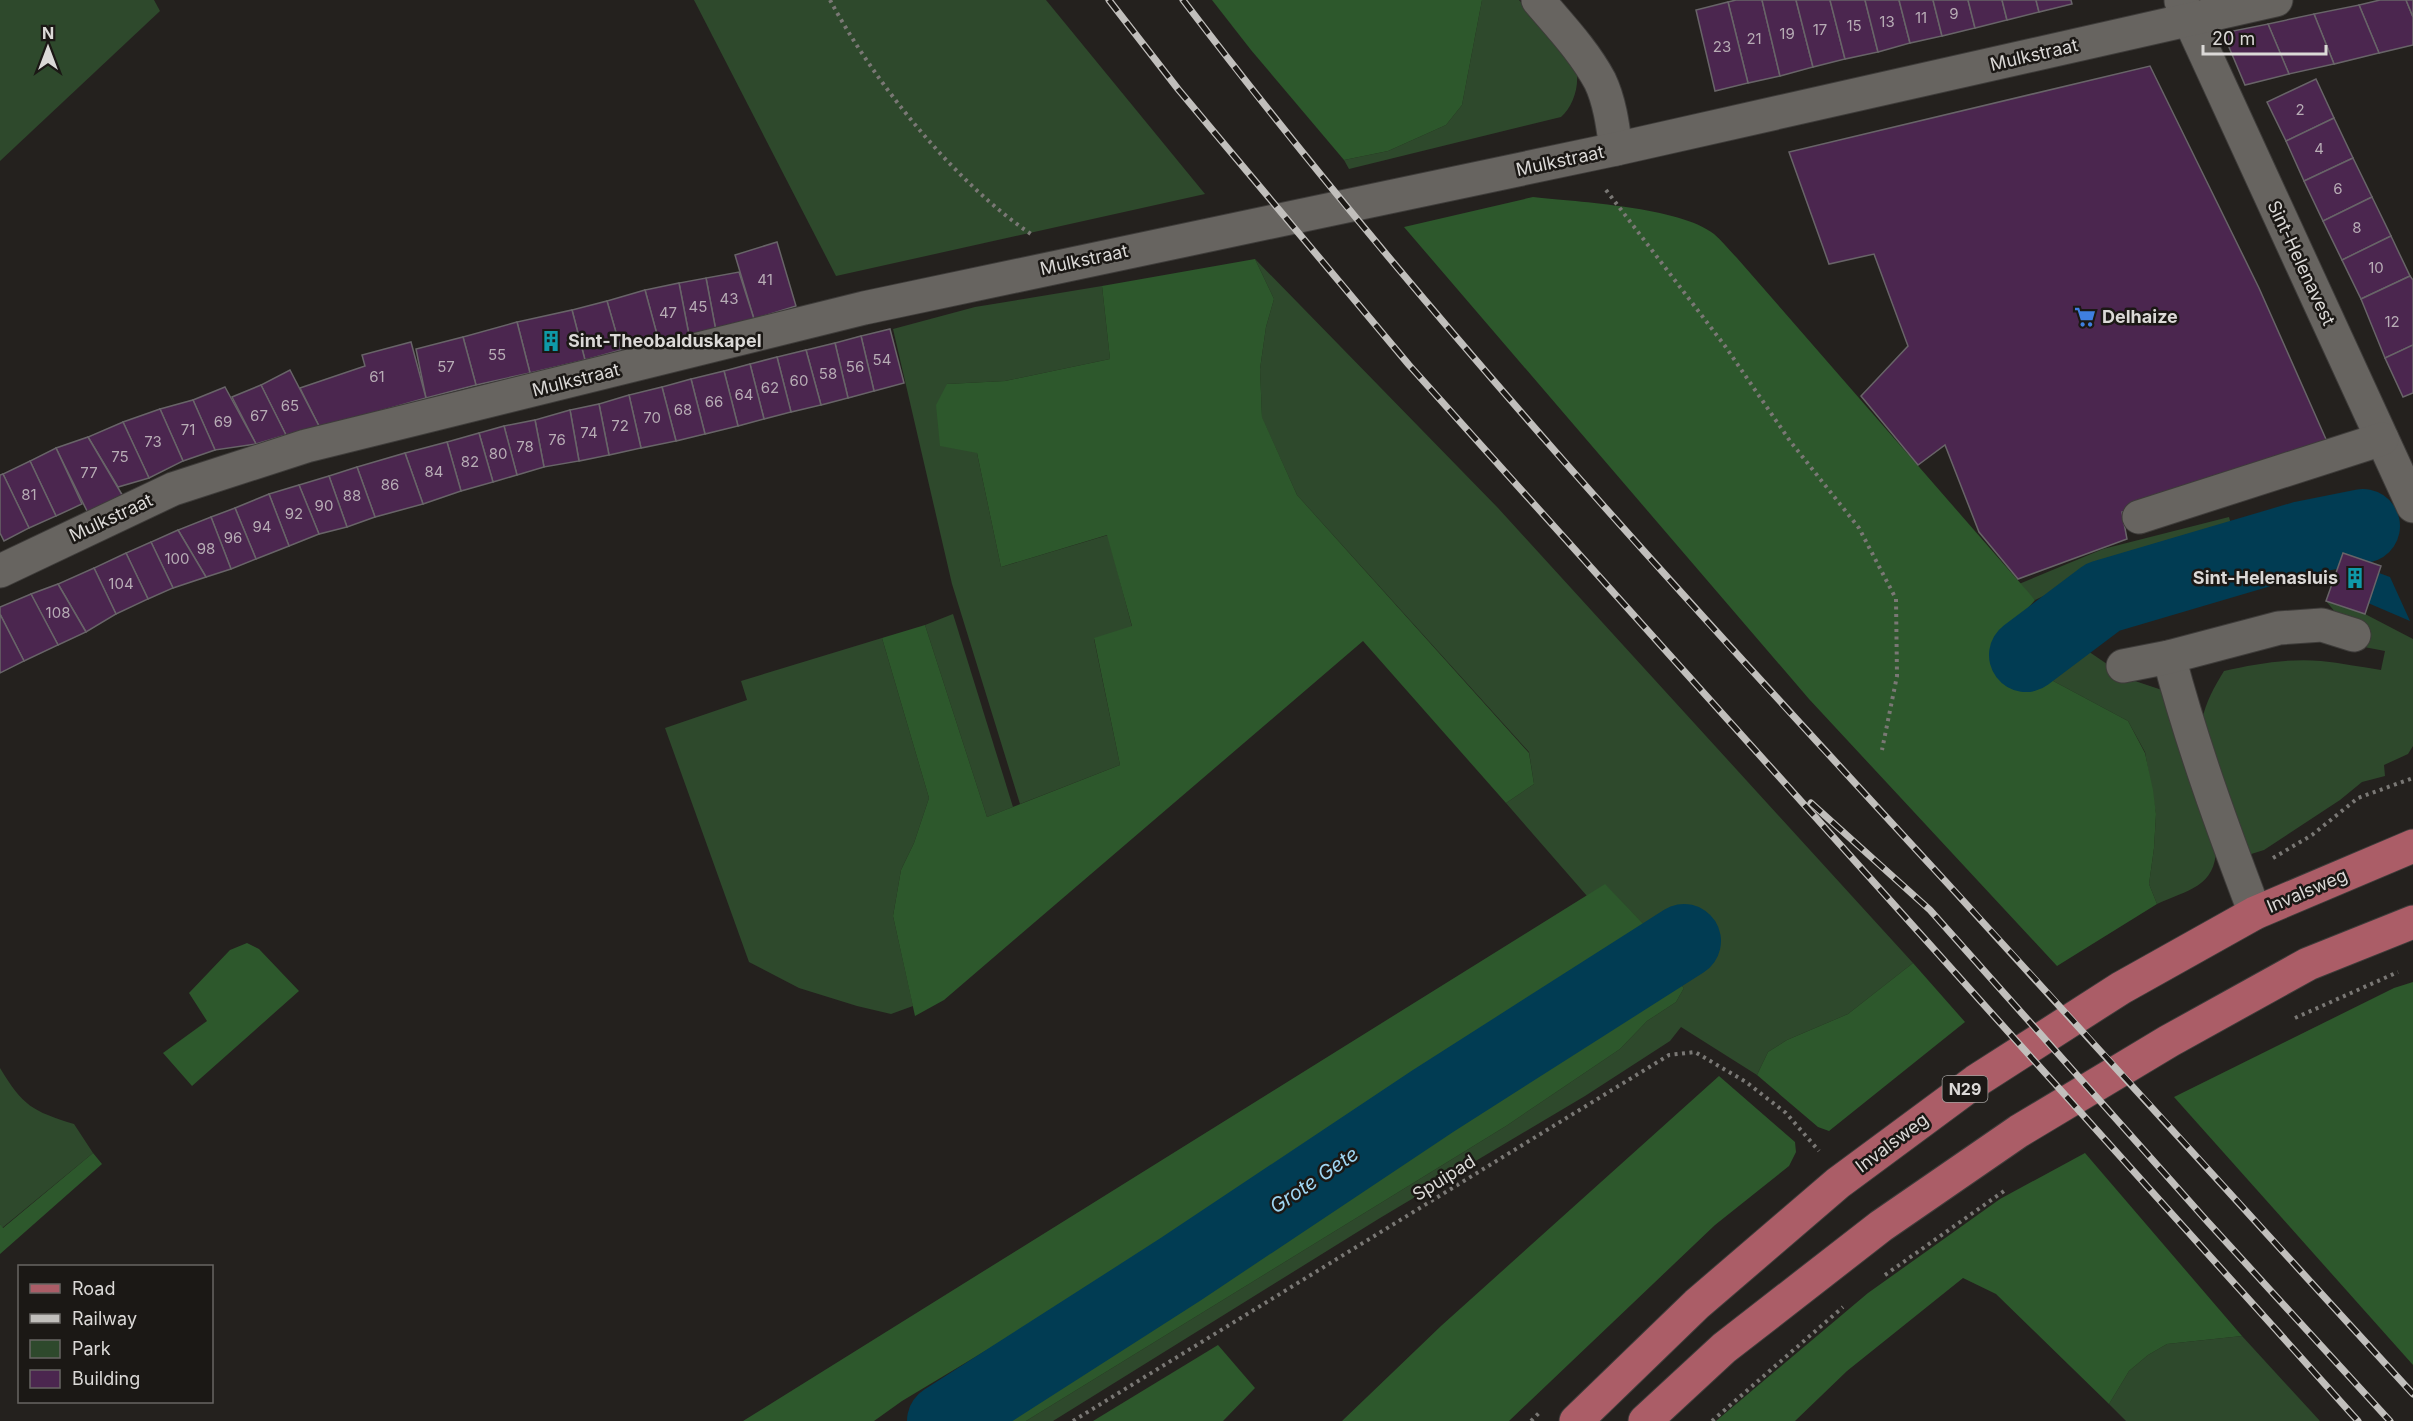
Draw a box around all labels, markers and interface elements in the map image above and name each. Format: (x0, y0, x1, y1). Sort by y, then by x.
house number: 9 (1949, 4, 1959, 23)
house number: 11 (1915, 8, 1927, 27)
house number: 13 (1879, 12, 1895, 31)
house number: 15 (1846, 16, 1862, 35)
north arrow (18, 18, 78, 78)
scale bar (2203, 18, 2326, 56)
house number: 17 (1813, 20, 1827, 39)
text: N (42, 23, 54, 43)
house number: 19 (1779, 24, 1795, 43)
text: 20 m (2212, 28, 2255, 49)
house number: 21 (1746, 29, 1762, 48)
street label: Mulkstraat (1988, 34, 2080, 75)
house number: 23 (1713, 37, 1731, 56)
house number: 2 (2295, 100, 2305, 119)
house number: 4 (2314, 139, 2324, 158)
street label: Mulkstraat (1514, 141, 1606, 180)
house number: 6 (2333, 179, 2343, 198)
street label: Sint-Helenavest (2263, 197, 2340, 329)
house number: 8 (2352, 218, 2362, 237)
street label: Mulkstraat (1038, 240, 1130, 279)
house number: 10 (2368, 258, 2384, 277)
house number: 41 (757, 270, 773, 289)
house number: 43 (720, 289, 738, 308)
house number: 45 (689, 297, 707, 316)
house number: 47 (659, 303, 677, 322)
supermarket icon: Delhaize (2073, 305, 2097, 329)
place label: Delhaize (2102, 306, 2178, 327)
house number: 12 (2384, 312, 2400, 331)
building icon: Sint-Theobalduskapel (539, 329, 563, 353)
place label: Sint-Theobalduskapel (568, 330, 762, 351)
house number: 55 (488, 345, 506, 364)
house number: 54 (873, 350, 891, 369)
house number: 57 (437, 357, 455, 376)
house number: 56 (846, 357, 864, 376)
street label: Mulkstraat (530, 358, 622, 401)
house number: 58 (819, 364, 837, 383)
house number: 61 (369, 367, 385, 386)
house number: 60 (790, 371, 808, 390)
house number: 62 (761, 378, 779, 397)
house number: 64 (735, 385, 754, 404)
house number: 66 (705, 392, 723, 411)
house number: 65 (281, 396, 299, 415)
house number: 68 (674, 400, 692, 419)
house number: 67 (250, 406, 268, 425)
house number: 70 (643, 408, 661, 427)
house number: 69 (214, 412, 232, 431)
house number: 72 (611, 416, 629, 435)
house number: 71 (181, 420, 195, 439)
house number: 74 (580, 423, 598, 442)
house number: 76 (548, 430, 566, 449)
house number: 73 (144, 432, 162, 451)
house number: 78 (516, 437, 534, 456)
house number: 80 (489, 444, 507, 463)
house number: 75 (111, 447, 129, 466)
house number: 82 (461, 452, 479, 471)
house number: 84 (425, 462, 443, 481)
house number: 77 (80, 463, 98, 482)
house number: 86 (381, 475, 399, 494)
house number: 81 (21, 485, 37, 504)
house number: 88 (343, 486, 361, 505)
street label: Mulkstraat (66, 489, 156, 546)
house number: 90 (315, 496, 333, 515)
house number: 92 (285, 504, 303, 523)
house number: 94 (253, 517, 272, 536)
house number: 96 (224, 528, 242, 547)
house number: 98 (197, 539, 215, 558)
house number: 100 (164, 549, 190, 568)
building icon: Sint-Helenasluis (2343, 566, 2367, 590)
place label: Sint-Helenasluis (2193, 567, 2338, 588)
house number: 104 (108, 574, 134, 593)
house number: 108 (46, 603, 70, 622)
street label: Invalsweg (2264, 864, 2350, 917)
road number: N29 (1942, 1076, 1988, 1102)
street label: Invalsweg (1851, 1109, 1932, 1177)
water label: Grote Gete (1265, 1142, 1363, 1218)
street label: Spuipad (1409, 1150, 1479, 1205)
legend (18, 1265, 213, 1403)
text: Road (72, 1278, 115, 1299)
text: Railway (72, 1308, 137, 1329)
text: Park (72, 1338, 111, 1359)
text: Building (72, 1368, 140, 1389)

